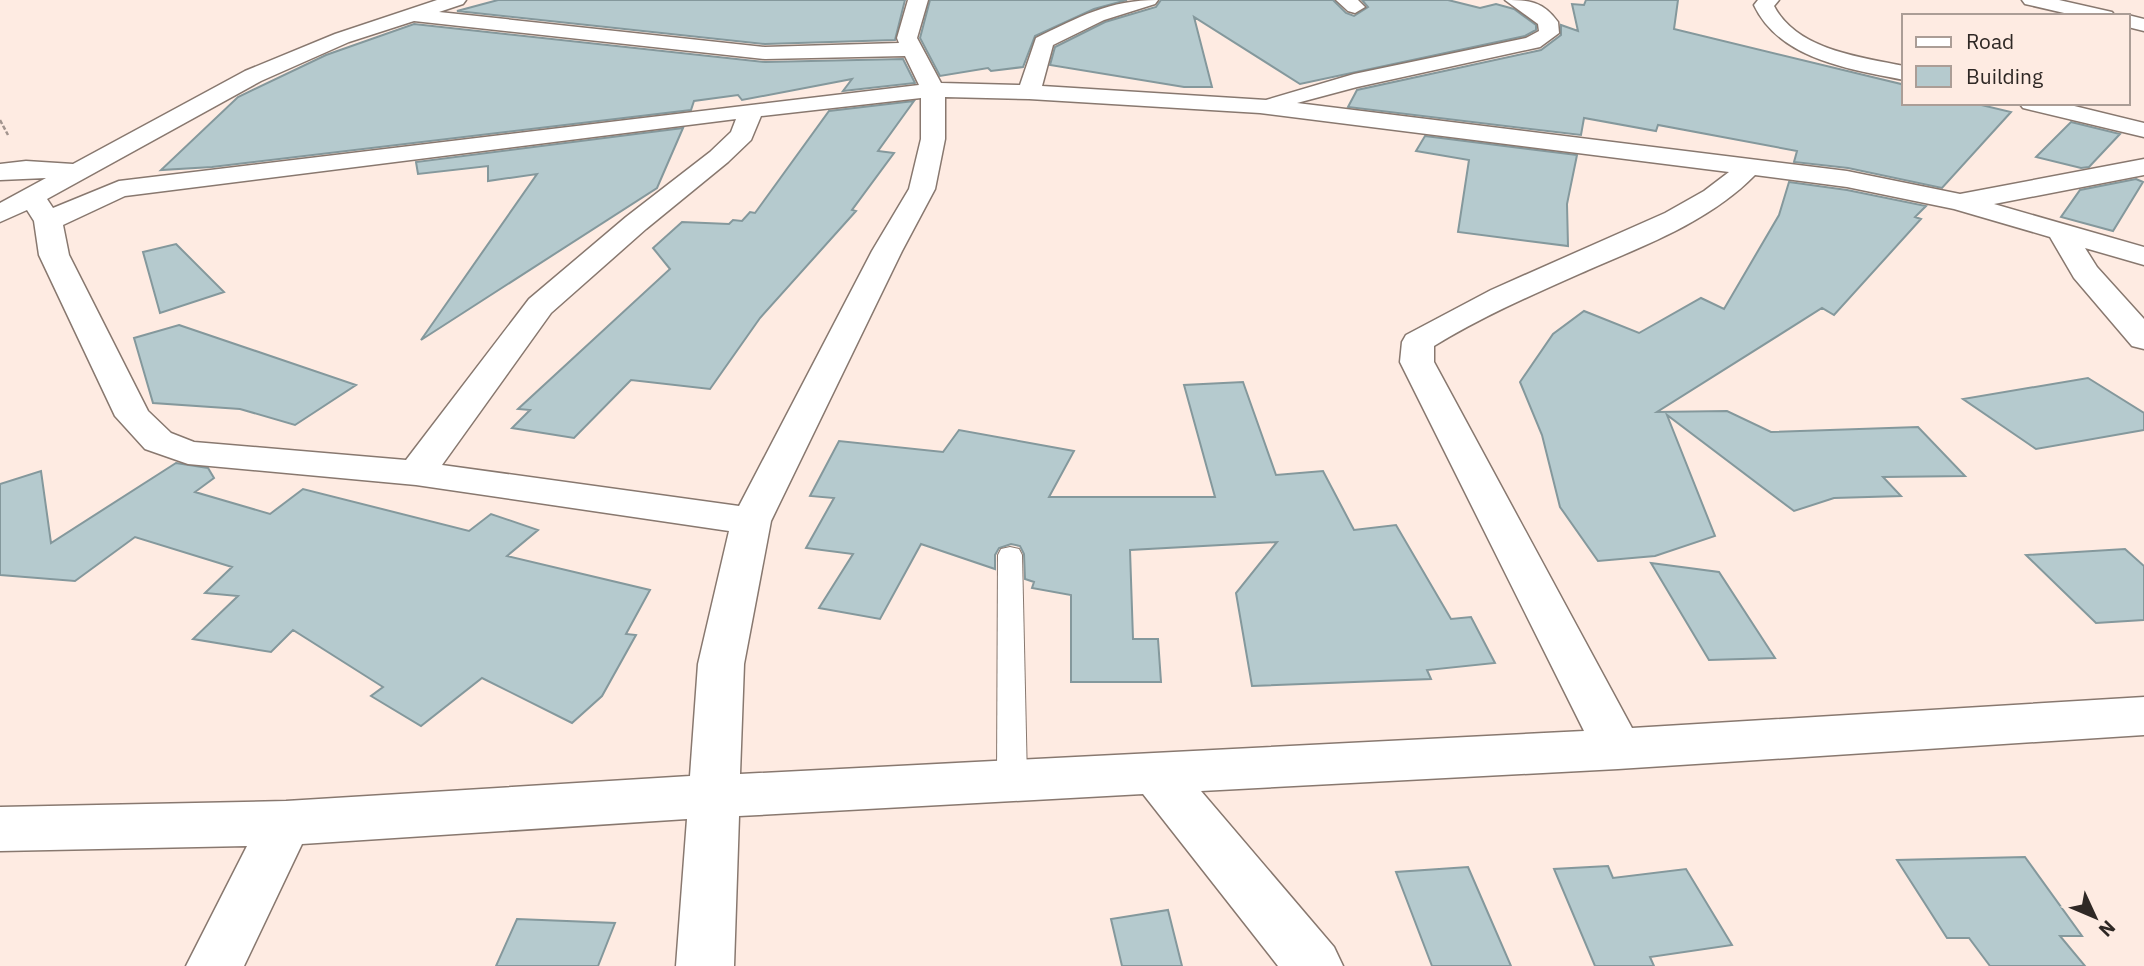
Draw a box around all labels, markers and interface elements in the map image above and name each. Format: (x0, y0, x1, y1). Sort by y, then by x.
legend (1902, 14, 2130, 105)
text: Road (1966, 27, 2014, 55)
text: Building (1966, 62, 2043, 90)
north arrow (2060, 882, 2130, 952)
text: N (2094, 916, 2121, 942)

